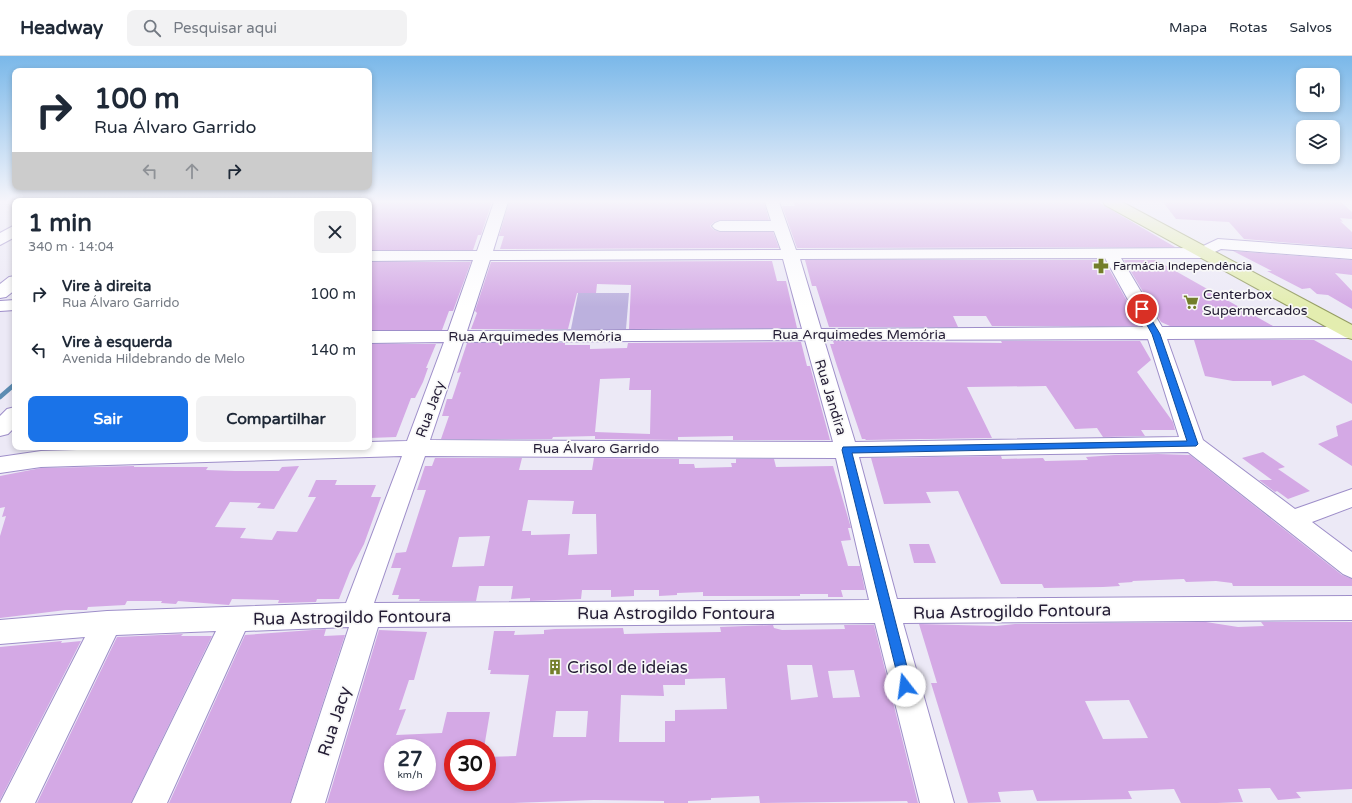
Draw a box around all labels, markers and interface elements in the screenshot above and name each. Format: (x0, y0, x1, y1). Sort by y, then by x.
search box (127, 10, 407, 46)
text: Headway (20, 17, 103, 39)
icon: search (141, 17, 163, 39)
text: Pesquisar aqui (173, 19, 277, 37)
text: Mapa (1169, 19, 1207, 36)
text: Rotas (1229, 19, 1267, 36)
text: Salvos (1289, 19, 1332, 36)
map controls (1296, 68, 1340, 164)
button: sound (1296, 68, 1340, 112)
text: 100 m (94, 82, 180, 116)
icon: right (28, 84, 80, 136)
text: Rua Álvaro Garrido (94, 116, 257, 138)
button: layers (1296, 120, 1340, 164)
icon: left (139, 160, 161, 182)
icon: ahead (181, 160, 203, 182)
icon: right (223, 160, 245, 182)
text: 1 min (28, 209, 92, 238)
button: close (314, 211, 356, 253)
text: 340 m · 14:04 (28, 239, 114, 255)
pharmacy icon: Farmácia Independência (1092, 257, 1110, 275)
place label: Farmácia Independência (1113, 259, 1252, 273)
text: Vire à direita (62, 277, 151, 295)
icon: right (28, 283, 50, 305)
text: 100 m (310, 285, 356, 303)
place label: Centerbox Supermercados (1203, 286, 1308, 319)
pin (1125, 292, 1159, 326)
supermarket icon: Centerbox Supermercados (1182, 293, 1200, 311)
text: Rua Álvaro Garrido (62, 295, 179, 311)
icon: arrive (1131, 298, 1153, 320)
street label: Rua Arquimedes Memória (772, 326, 946, 343)
street label: Rua Arquimedes Memória (448, 328, 622, 345)
text: Vire à esquerda (62, 333, 172, 351)
icon: left (28, 339, 50, 361)
text: 140 m (310, 341, 356, 359)
text: Avenida Hildebrando de Melo (62, 351, 245, 367)
street label: Rua Jandira (811, 357, 850, 437)
street label: Rua Jacy (412, 378, 449, 440)
button: Sair (28, 396, 188, 442)
button: Compartilhar (196, 396, 356, 442)
street label: Rua Álvaro Garrido (533, 440, 659, 457)
street label: Rua Astrogildo Fontoura (913, 599, 1111, 624)
street label: Rua Astrogildo Fontoura (577, 603, 775, 624)
street label: Rua Astrogildo Fontoura (253, 605, 451, 630)
place label: Crisol de ideias (567, 657, 688, 678)
building icon: Crisol de ideias (546, 658, 564, 676)
position arrow (884, 665, 926, 707)
street label: Rua Jacy (313, 684, 356, 759)
speed limit sign: 30 (444, 739, 496, 791)
text: 27 (397, 748, 423, 772)
text: km/h (397, 769, 423, 781)

